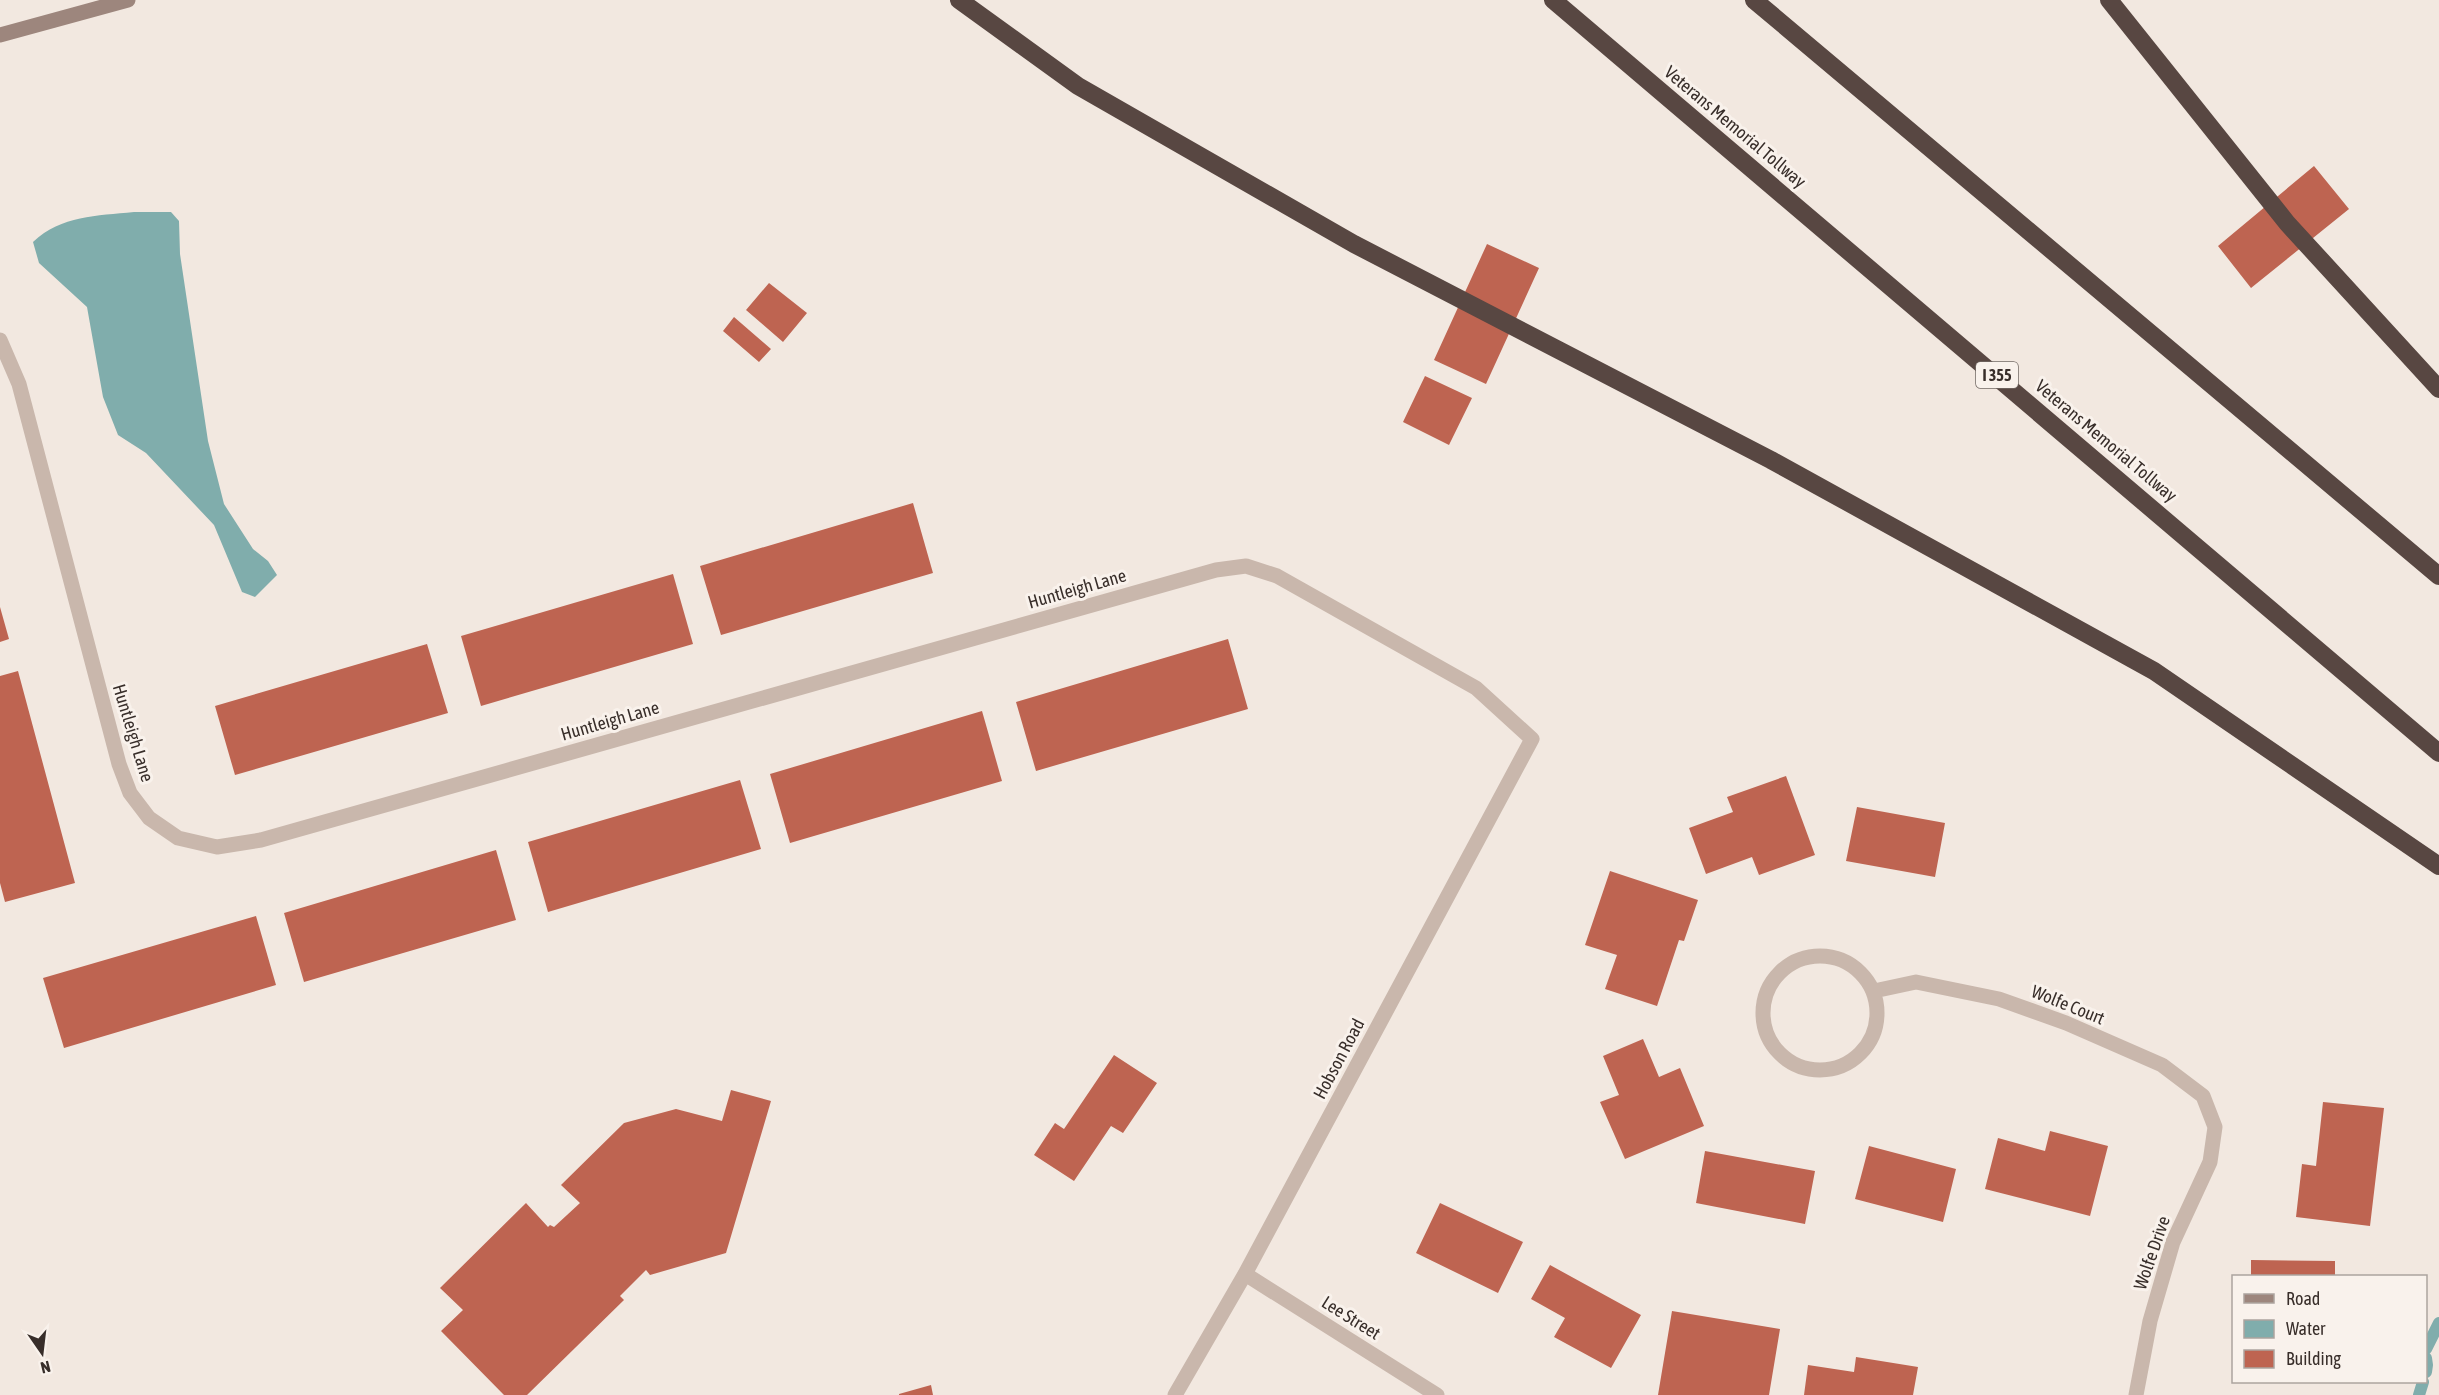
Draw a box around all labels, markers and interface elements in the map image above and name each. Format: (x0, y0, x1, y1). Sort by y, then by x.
street label: Veterans Memorial Tollway (1660, 61, 1810, 192)
road number: I 355 (1976, 362, 2018, 388)
street label: Veterans Memorial Tollway (2031, 375, 2181, 506)
street label: Huntleigh Lane (1025, 564, 1128, 613)
street label: Huntleigh Lane (109, 681, 158, 784)
street label: Huntleigh Lane (558, 696, 661, 745)
street label: Wolfe Court (2029, 980, 2108, 1029)
street label: Hobson Road (1309, 1015, 1368, 1102)
street label: Wolfe Drive (2129, 1213, 2174, 1292)
legend (2232, 1275, 2427, 1383)
text: Road (2286, 1288, 2320, 1309)
street label: Lee Street (1318, 1291, 1384, 1344)
text: Water (2286, 1318, 2326, 1339)
north arrow (12, 1323, 72, 1383)
text: Building (2286, 1348, 2341, 1369)
text: N (39, 1358, 52, 1377)

